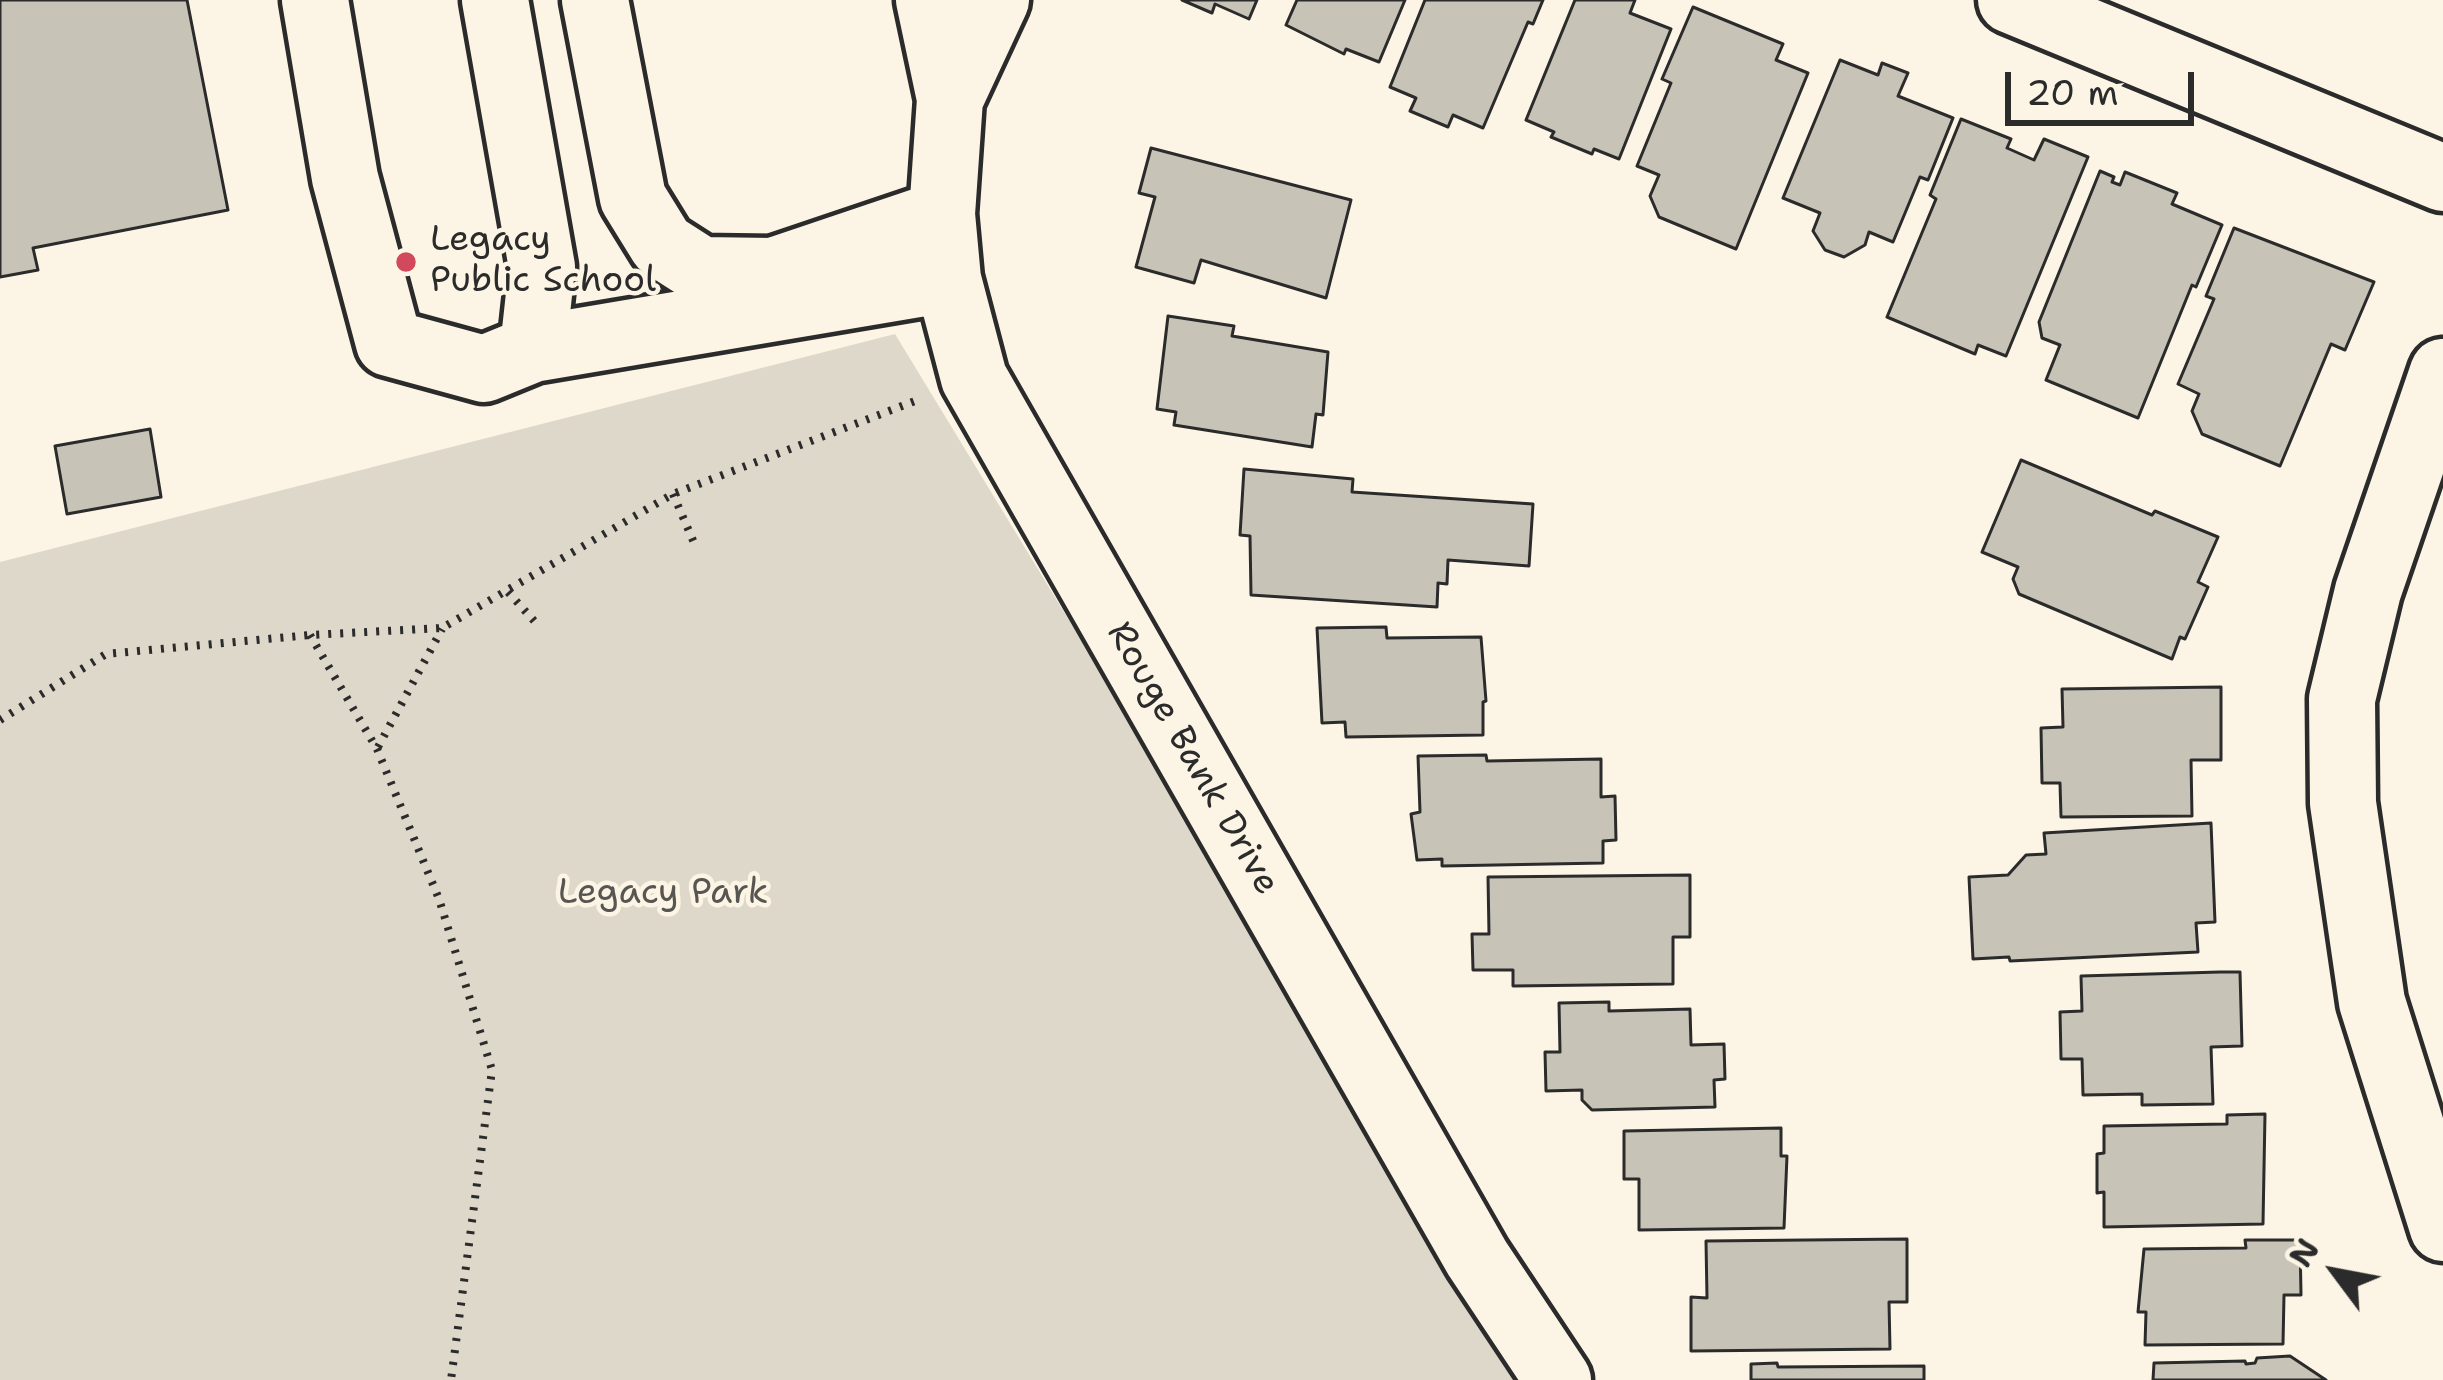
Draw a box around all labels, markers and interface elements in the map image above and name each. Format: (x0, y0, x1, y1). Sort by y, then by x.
scale bar (2011, 48, 2200, 122)
text: 20 m (2026, 68, 2119, 117)
place label: Legacy Public School (430, 219, 656, 304)
marker: Legacy Public School (393, 249, 419, 275)
street label: Rouge Bank Drive (1096, 615, 1288, 903)
park label: Legacy Park (558, 872, 768, 916)
north arrow (2275, 1212, 2395, 1332)
text: N (2278, 1230, 2330, 1276)

